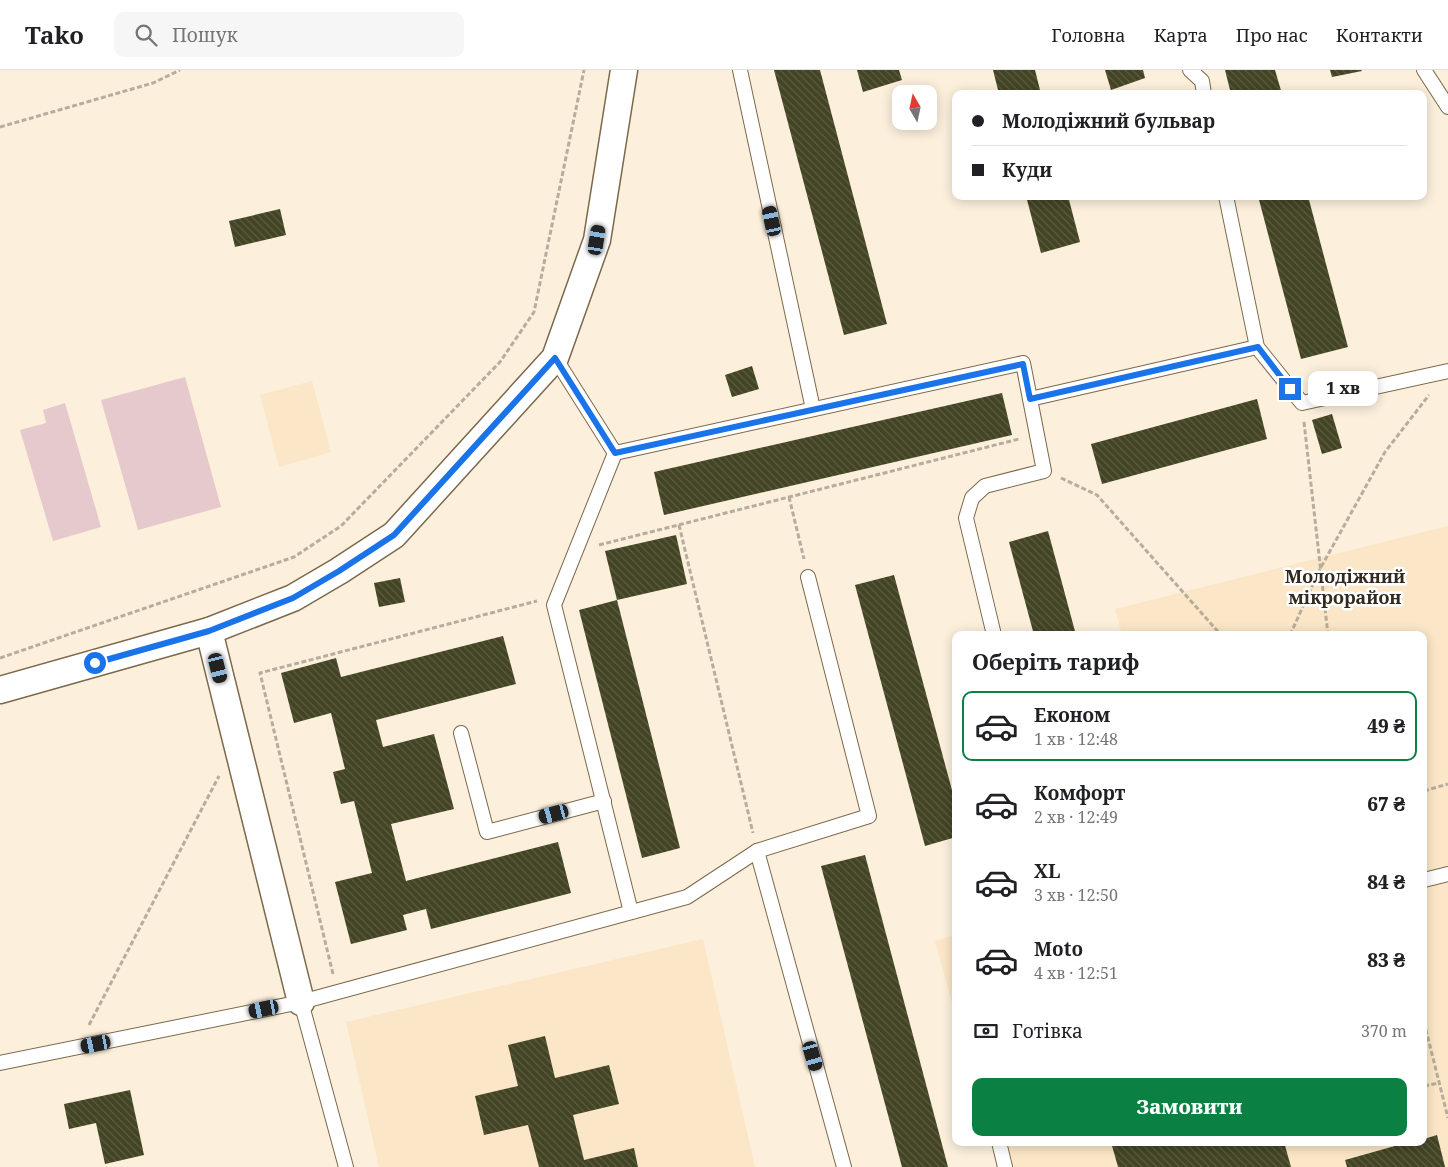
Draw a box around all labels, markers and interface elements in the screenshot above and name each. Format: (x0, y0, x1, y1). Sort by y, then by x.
search box (114, 12, 464, 57)
text: Tako (25, 18, 84, 51)
icon: search (132, 21, 160, 49)
text: Пошук (172, 22, 238, 48)
text: Головна (1051, 23, 1126, 47)
text: Карта (1154, 23, 1208, 47)
text: Про нас (1236, 23, 1308, 47)
text: Контакти (1336, 23, 1423, 47)
north arrow (892, 85, 938, 130)
map controls (892, 85, 937, 130)
text: Молодіжний бульвар (1002, 108, 1215, 134)
text: Куди (1002, 157, 1052, 183)
car (761, 205, 782, 237)
car (587, 224, 606, 256)
callout: 1 хв (1308, 372, 1378, 406)
text: 1 хв (1326, 377, 1360, 399)
route end (1279, 378, 1301, 400)
district label: Молодіжний мікрорайон (1285, 564, 1405, 609)
text: Оберіть тариф (972, 646, 1139, 676)
route start (84, 652, 106, 674)
car (207, 652, 228, 684)
text: Економ (1034, 702, 1110, 728)
icon: car (974, 704, 1019, 749)
text: 49 ₴ (1367, 713, 1405, 739)
text: 1 хв · 12:48 (1034, 728, 1118, 750)
text: Комфорт (1034, 780, 1125, 806)
icon: car (974, 782, 1019, 827)
text: 67 ₴ (1367, 791, 1405, 817)
car (537, 803, 570, 825)
text: 2 хв · 12:49 (1034, 806, 1118, 828)
text: XL (1034, 858, 1060, 884)
icon: car (974, 860, 1019, 905)
text: 84 ₴ (1367, 869, 1405, 895)
text: 3 хв · 12:50 (1034, 884, 1118, 906)
text: Moto (1034, 936, 1083, 962)
icon: car (974, 938, 1019, 983)
text: 83 ₴ (1367, 947, 1405, 973)
text: 4 хв · 12:51 (1034, 962, 1118, 984)
car (247, 999, 280, 1019)
icon: cash (972, 1017, 1000, 1045)
text: Готівка (1012, 1018, 1083, 1044)
text: 370 m (1361, 1020, 1407, 1042)
car (79, 1034, 112, 1054)
car (801, 1040, 824, 1072)
button: Замовити (972, 1078, 1407, 1136)

